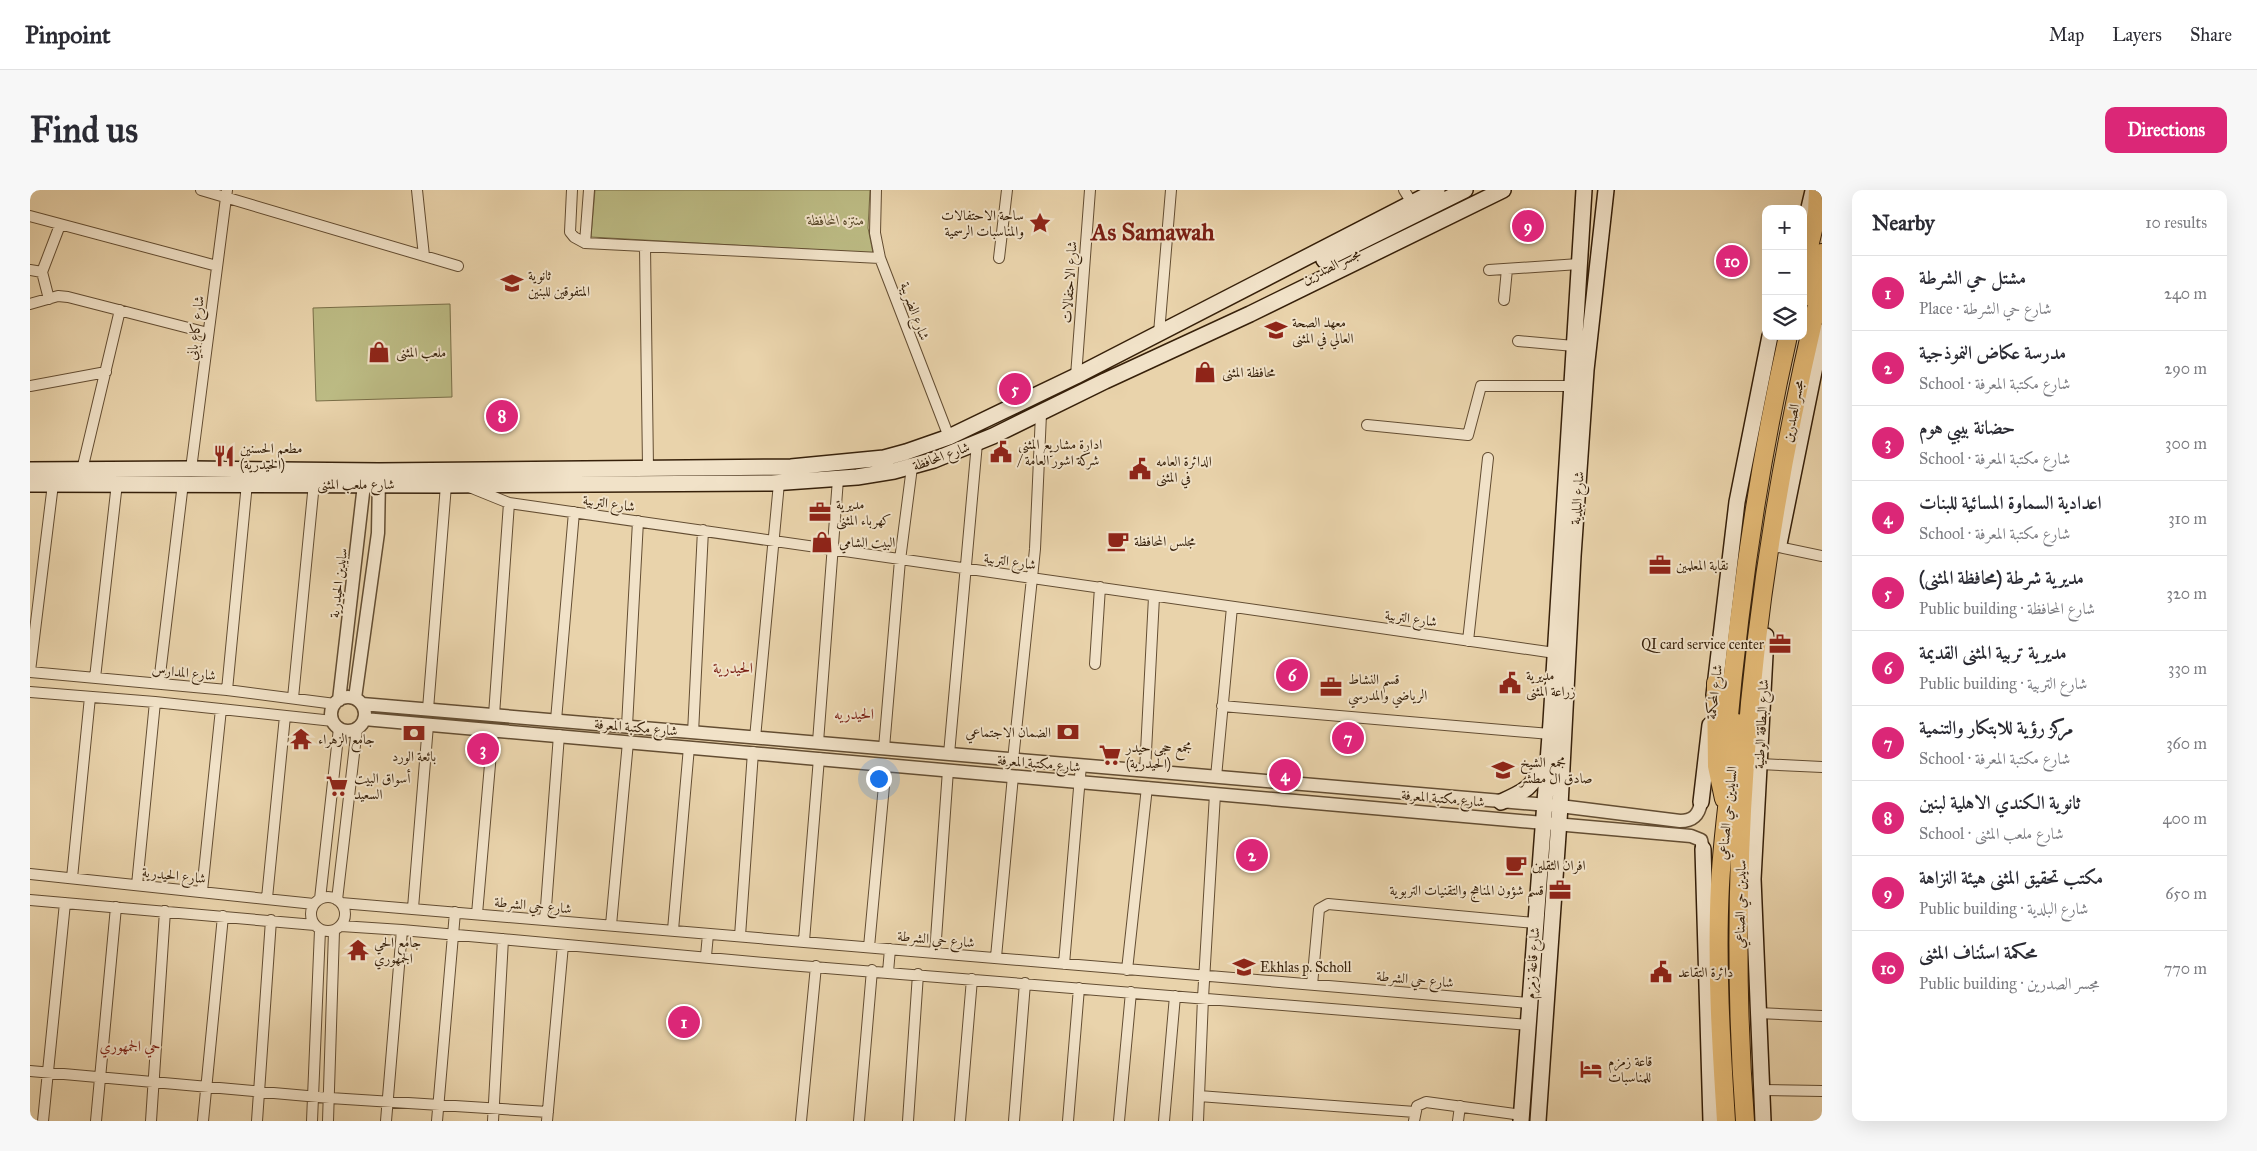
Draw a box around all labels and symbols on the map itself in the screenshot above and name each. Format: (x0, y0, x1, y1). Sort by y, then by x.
place label: ساحة الاحتفالات والمناسبات الرسمية (941, 207, 1024, 240)
pin: 9 (1512, 207, 1544, 245)
place icon: ساحة الاحتفالات والمناسبات الرسمية (1027, 210, 1053, 236)
park label: منتزه المحافظة (805, 212, 865, 229)
district label: As Samawah (1089, 217, 1215, 247)
street label: شارع الاحتفالات (1058, 240, 1084, 324)
pin: 10 (1716, 242, 1748, 280)
street label: مجسر الصدرين (1299, 245, 1364, 289)
place label: ثانوية المتفوقين للبنين (528, 267, 590, 300)
school or university icon: ثانوية المتفوقين للبنين (499, 270, 525, 296)
street label: شارع الضريبة (893, 280, 933, 344)
street label: شارع كاع باني (183, 295, 211, 362)
place label: معهد الصحة العالي في المثنى (1292, 314, 1354, 350)
school or university icon: معهد الصحة العالي في المثنى (1263, 317, 1289, 343)
shop icon: ملعب المثنى (366, 339, 392, 365)
place label: ملعب المثنى (396, 344, 446, 362)
shop icon: محافظة المثنى (1192, 359, 1218, 385)
place label: محافظة المثنى (1222, 364, 1276, 382)
pin: 5 (999, 370, 1031, 408)
street label: مجسر الصدرين (1779, 378, 1809, 444)
pin: 8 (486, 397, 518, 435)
place label: ادارة مشاريع المثنى / شركة اشور العامة (1017, 436, 1102, 470)
street label: شارع المحافظة (910, 438, 973, 477)
public building icon: ادارة مشاريع المثنى / شركة اشور العامة (988, 439, 1014, 465)
place label: مطعم الحسنين (الحيدرية) (240, 440, 303, 474)
restaurant icon: مطعم الحسنين (الحيدرية) (211, 443, 237, 469)
place label: الدائرة العامه في المثنى (1156, 453, 1212, 489)
public building icon: الدائرة العامه في المثنى (1127, 456, 1153, 482)
street label: شارع البلدية (1567, 471, 1591, 526)
street label: شارع ملعب المثنى (317, 476, 395, 496)
street label: شارع التربية (581, 491, 636, 519)
place label: مديرية كهرباء المثنى (836, 496, 891, 530)
office icon: مديرية كهرباء المثنى (807, 499, 833, 525)
cafe icon: مجلس المحافظة (1105, 528, 1131, 554)
shop icon: البيت الشامي (809, 529, 835, 555)
place label: مجلس المحافظة (1134, 533, 1196, 551)
place label: البيت الشامي (839, 534, 895, 554)
street label: سايدين الحيدرية (326, 547, 351, 619)
street label: شارع التربية (982, 549, 1037, 577)
office icon: نقابة المعلمين (1647, 552, 1673, 578)
place label: نقابة المعلمين (1676, 557, 1729, 574)
street label: شارع التربية (1383, 606, 1438, 634)
office icon: QI card service center (1767, 631, 1793, 657)
place label: QI card service center (1641, 636, 1765, 653)
pin: 6 (1276, 656, 1308, 694)
district label: الحيدرية (713, 659, 753, 677)
street label: شارع المدارس (151, 661, 217, 687)
street label: شارع المحكمة (1703, 663, 1729, 721)
place label: مديرية زراعة المثنى (1526, 667, 1576, 701)
public building icon: مديرية زراعة المثنى (1497, 670, 1523, 696)
place label: قسم النشاط الرياضي والمدرسي (1348, 671, 1427, 709)
office icon: قسم النشاط الرياضي والمدرسي (1318, 674, 1344, 700)
street label: شارع البطاقة الوطنية (1751, 679, 1775, 770)
district label: الحيدريه (834, 705, 874, 723)
street label: شارع مكتبة المعرفة (593, 715, 678, 743)
bank icon: الضمان الاجتماعي (1055, 719, 1081, 745)
pin: 7 (1332, 719, 1364, 757)
bank icon: بائعة الورد (401, 720, 427, 746)
place label: الضمان الاجتماعي (965, 724, 1051, 744)
temple icon: جامع الزهراء (288, 726, 314, 752)
pin: 3 (467, 730, 499, 768)
place label: جامع الزهراء (318, 731, 375, 753)
place label: مجمع حجي حيدر (الحيدرية) (1124, 739, 1192, 773)
supermarket icon: مجمع حجي حيدر (الحيدرية) (1097, 742, 1123, 768)
place label: بائعة الورد (392, 748, 436, 765)
street label: شارع مكتبة المعرفة (996, 751, 1081, 779)
place label: مجمع الشيخ صادق ال مطشر (1518, 754, 1593, 788)
pin: 4 (1269, 756, 1301, 794)
school or university icon: مجمع الشيخ صادق ال مطشر (1490, 757, 1516, 783)
street label: السايدين حي الصناعي (1714, 765, 1744, 861)
your location (866, 766, 892, 792)
place label: أسواق البيت السعيد (354, 768, 411, 803)
supermarket icon: أسواق البيت السعيد (324, 773, 350, 799)
street label: شارع مكتبة المعرفة (1400, 786, 1485, 814)
pin: 2 (1236, 836, 1268, 874)
cafe icon: افران الثقلين (1503, 852, 1529, 878)
place label: افران الثقلين (1532, 857, 1586, 874)
street label: سايدين حي الصناعي (1731, 859, 1753, 949)
street label: شارع الحيدرية (141, 864, 207, 890)
office icon: قسم شؤون المناهج والتقنيات التربوية (1547, 877, 1573, 903)
place label: قسم شؤون المناهج والتقنيات التربوية (1390, 882, 1544, 904)
street label: شارع حي الشرطة (493, 894, 572, 920)
street label: شارع قاعة زمزم (1522, 927, 1547, 1000)
street label: شارع حي الشرطة (896, 928, 975, 954)
place label: جامع الحي الجمهوري (374, 934, 421, 970)
temple icon: جامع الحي الجمهوري (345, 937, 371, 963)
school or university icon: Ekhlas p. Scholl (1231, 954, 1257, 980)
place label: Ekhlas p. Scholl (1260, 959, 1352, 976)
public building icon: دائرة التقاعد (1648, 959, 1674, 985)
place label: دائرة التقاعد (1678, 964, 1733, 981)
street label: شارع حي الشرطة (1375, 968, 1454, 994)
pin: 1 (668, 1003, 700, 1041)
district label: حي الجمهوري (99, 1037, 161, 1058)
place label: قاعة زمزم للمناسبات (1608, 1053, 1653, 1086)
hotel icon: قاعة زمزم للمناسبات (1578, 1056, 1604, 1082)

